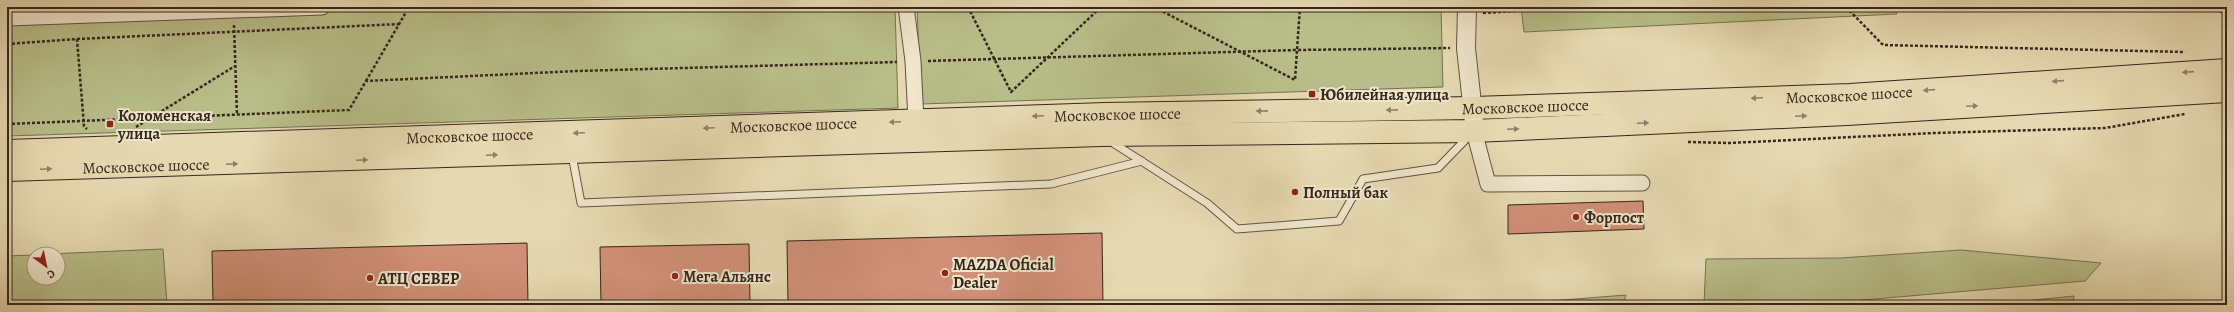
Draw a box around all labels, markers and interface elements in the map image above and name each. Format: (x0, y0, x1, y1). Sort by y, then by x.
one-way arrow (2182, 69, 2194, 76)
one-way arrow (2052, 77, 2064, 84)
street label: Московское шоссе (1785, 81, 1913, 109)
place label: Юбилейная улица (1320, 84, 1449, 106)
one-way arrow (1923, 86, 1935, 93)
marker: Юбилейная улица (1307, 89, 1317, 99)
street label: Московское шоссе (1461, 94, 1589, 120)
one-way arrow (1751, 95, 1763, 102)
street label: Московское шоссе (1053, 103, 1181, 128)
one-way arrow (1966, 103, 1979, 109)
place label: Коломенская улица (117, 105, 211, 145)
one-way arrow (1385, 107, 1398, 113)
one-way arrow (1255, 108, 1268, 114)
street label: Московское шоссе (730, 112, 858, 139)
one-way arrow (1032, 113, 1044, 120)
one-way arrow (1795, 113, 1808, 119)
marker: Коломенская улица (105, 119, 115, 129)
one-way arrow (888, 119, 901, 125)
one-way arrow (1637, 120, 1649, 127)
street label: Московское шоссе (406, 123, 534, 150)
one-way arrow (703, 125, 715, 132)
one-way arrow (1507, 126, 1520, 132)
one-way arrow (573, 129, 585, 136)
one-way arrow (486, 152, 498, 159)
street label: Московское шоссе (82, 154, 210, 180)
one-way arrow (356, 156, 368, 163)
one-way arrow (226, 161, 239, 167)
one-way arrow (40, 166, 53, 172)
place label: Полный бак (1303, 182, 1389, 204)
marker: Полный бак (1290, 187, 1300, 197)
place label: Форпост (1584, 207, 1645, 229)
marker: Форпост (1571, 212, 1581, 222)
north arrow (26, 246, 66, 286)
place label: MAZDA Oficial Dealer (953, 254, 1054, 294)
text: С (44, 266, 58, 282)
place label: Мега Альянс (683, 266, 771, 288)
place label: АТЦ СЕВЕР (377, 268, 460, 290)
marker: MAZDA Oficial Dealer (940, 268, 950, 278)
marker: Мега Альянс (670, 271, 680, 281)
marker: АТЦ СЕВЕР (365, 273, 375, 283)

